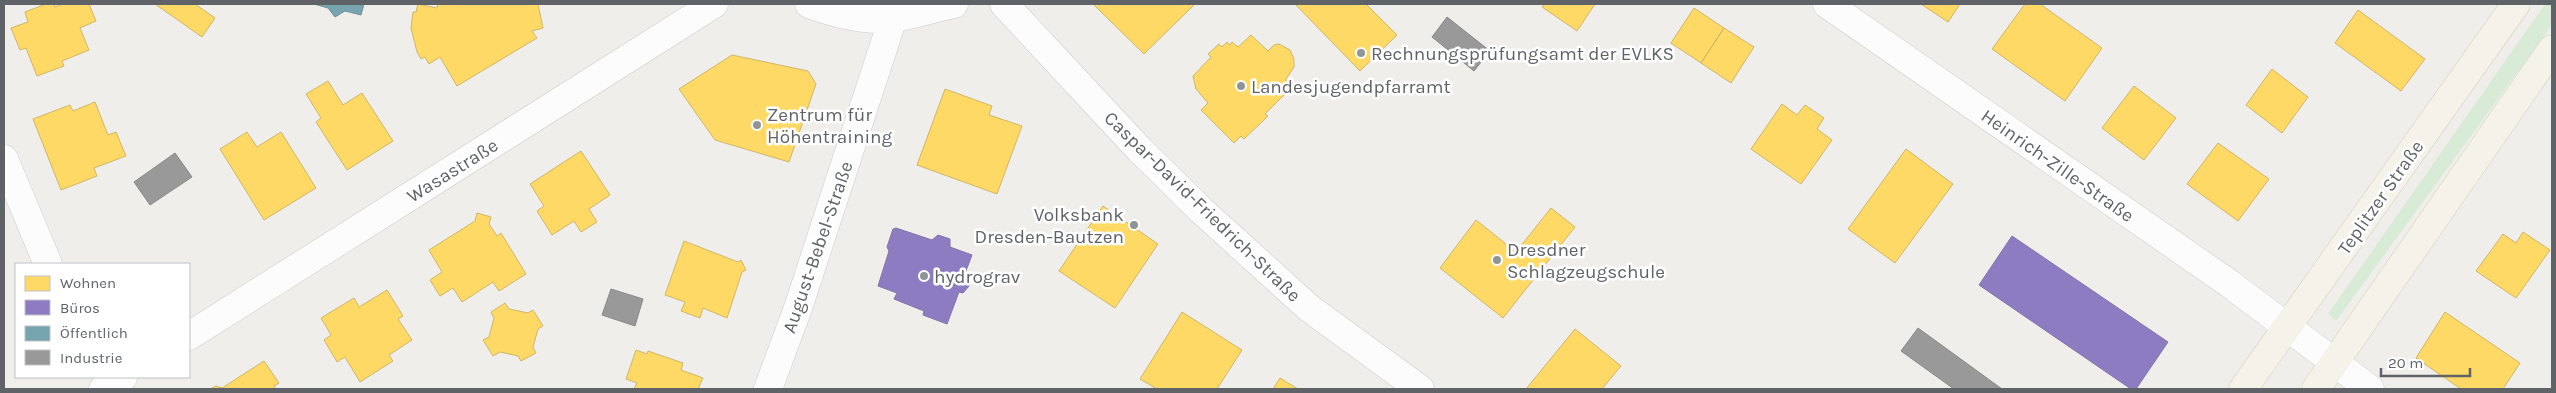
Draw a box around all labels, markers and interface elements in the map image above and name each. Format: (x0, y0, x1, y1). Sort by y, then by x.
place label: Rechnungsprüfungsamt der EVLKS (1371, 43, 1674, 65)
marker: Rechnungsprüfungsamt der EVLKS (1355, 47, 1367, 59)
place label: Landesjugendpfarramt (1251, 76, 1451, 98)
marker: Landesjugendpfarramt (1235, 80, 1247, 92)
place label: Zentrum für Höhentraining (767, 104, 893, 148)
street label: Heinrich-Zille-Straße (1977, 105, 2138, 227)
street label: Caspar-David-Friedrich-Straße (1100, 107, 1305, 307)
marker: Zentrum für Höhentraining (751, 119, 763, 131)
street label: Wasastraße (403, 134, 502, 208)
street label: Teplitzer Straße (2333, 136, 2428, 259)
street label: August-Bebel-Straße (778, 159, 858, 336)
place label: Volksbank Dresden-Bautzen (975, 204, 1124, 248)
marker: Volksbank Dresden-Bautzen (1128, 219, 1140, 231)
place label: Dresdner Schlagzeugschule (1507, 239, 1665, 283)
marker: Dresdner Schlagzeugschule (1491, 254, 1503, 266)
legend (15, 263, 190, 378)
place label: hydrograv (934, 266, 1021, 288)
marker: hydrograv (918, 270, 930, 282)
text: Wohnen (60, 274, 116, 292)
text: Büros (60, 299, 100, 317)
text: Öffentlich (60, 324, 128, 342)
scale bar (2381, 346, 2470, 378)
text: Industrie (60, 349, 122, 367)
text: 20 m (2388, 354, 2423, 372)

